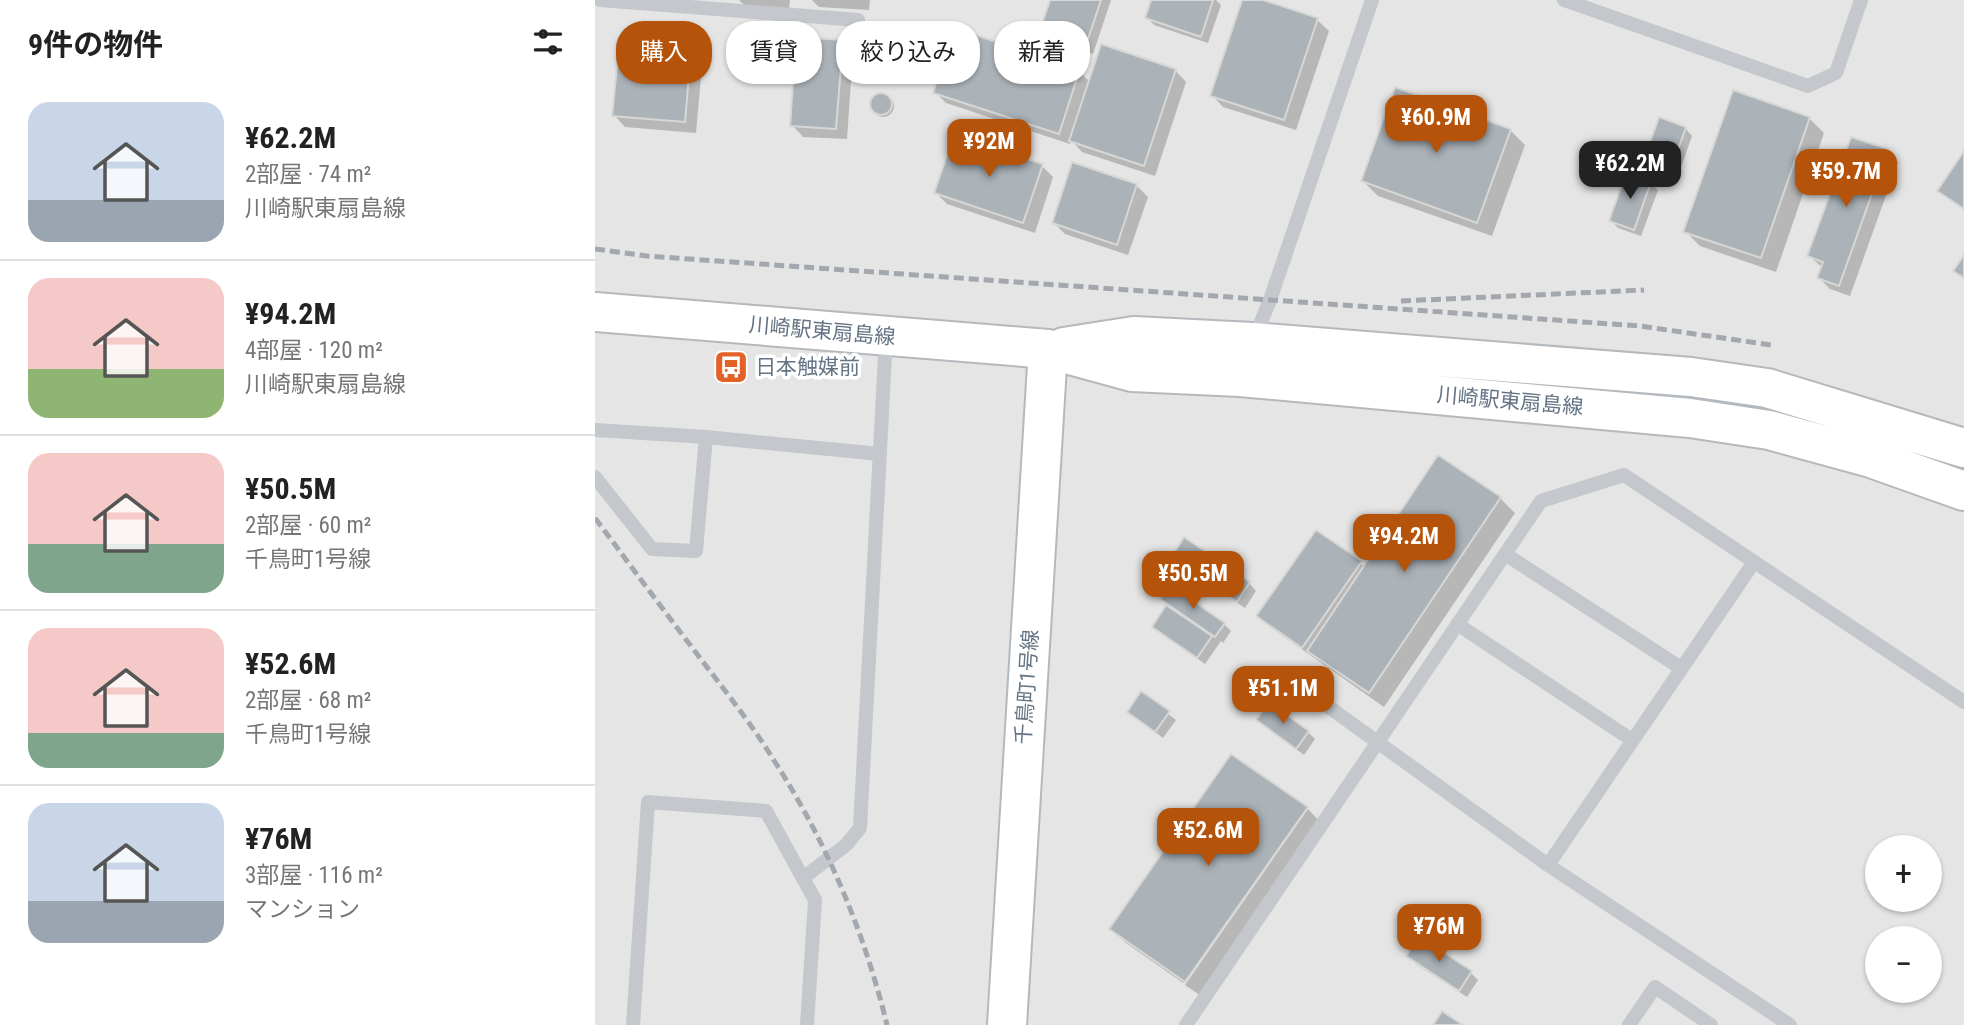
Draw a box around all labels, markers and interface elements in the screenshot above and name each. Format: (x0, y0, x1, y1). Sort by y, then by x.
chip: 購入 (616, 21, 712, 84)
chip: 賃貸 (726, 21, 822, 84)
chip: 絞り込み (836, 21, 980, 84)
chip: 新着 (994, 21, 1090, 84)
icon: filters (529, 23, 567, 61)
text: 9件の物件 (28, 27, 163, 62)
pin: ¥60.9M (1379, 96, 1493, 155)
text: ¥60.9M (1401, 104, 1471, 131)
text: ¥62.2M (245, 120, 336, 155)
pin: ¥92M (948, 120, 1030, 179)
text: ¥92M (963, 128, 1015, 155)
icon: home (84, 130, 168, 214)
pin: ¥62.2M (1573, 142, 1687, 201)
text: ¥62.2M (1595, 150, 1665, 177)
pin: ¥59.7M (1789, 150, 1903, 209)
text: ¥59.7M (1811, 158, 1881, 185)
text: 2部屋 · 74 m² (245, 161, 371, 188)
text: 川崎駅東扇島線 (245, 195, 406, 222)
text: ¥94.2M (245, 296, 336, 331)
icon: home (84, 306, 168, 390)
street label: 川崎駅東扇島線 (748, 313, 896, 349)
text: 4部屋 · 120 m² (245, 337, 383, 364)
bus stop icon: 日本触媒前 (712, 348, 750, 386)
place label: 日本触媒前 (755, 355, 860, 379)
text: 川崎駅東扇島線 (245, 371, 406, 398)
street label: 川崎駅東扇島線 (1436, 383, 1584, 419)
text: ¥50.5M (245, 471, 336, 506)
icon: home (84, 481, 168, 565)
text: 2部屋 · 60 m² (245, 512, 371, 539)
pin: ¥94.2M (1347, 514, 1461, 574)
text: ¥94.2M (1369, 523, 1439, 550)
text: 千鳥町1号線 (245, 546, 371, 573)
pin: ¥50.5M (1136, 552, 1250, 611)
text: ¥50.5M (1158, 560, 1228, 587)
street label: 千鳥町1号線 (1011, 629, 1043, 745)
text: ¥52.6M (245, 646, 336, 681)
icon: home (84, 656, 168, 740)
pin: ¥51.1M (1226, 666, 1340, 726)
text: ¥51.1M (1248, 675, 1318, 702)
text: 2部屋 · 68 m² (245, 687, 371, 714)
text: 千鳥町1号線 (245, 721, 371, 748)
pin: ¥52.6M (1151, 808, 1265, 868)
text: ¥52.6M (1173, 817, 1243, 844)
text: ¥76M (245, 821, 312, 856)
icon: home (84, 831, 168, 915)
map controls (1865, 835, 1942, 1003)
button: + (1865, 835, 1942, 912)
text: 3部屋 · 116 m² (245, 862, 383, 889)
text: マンション (245, 896, 360, 923)
pin: ¥76M (1398, 904, 1480, 964)
text: ¥76M (1413, 913, 1465, 940)
button: − (1865, 926, 1942, 1003)

